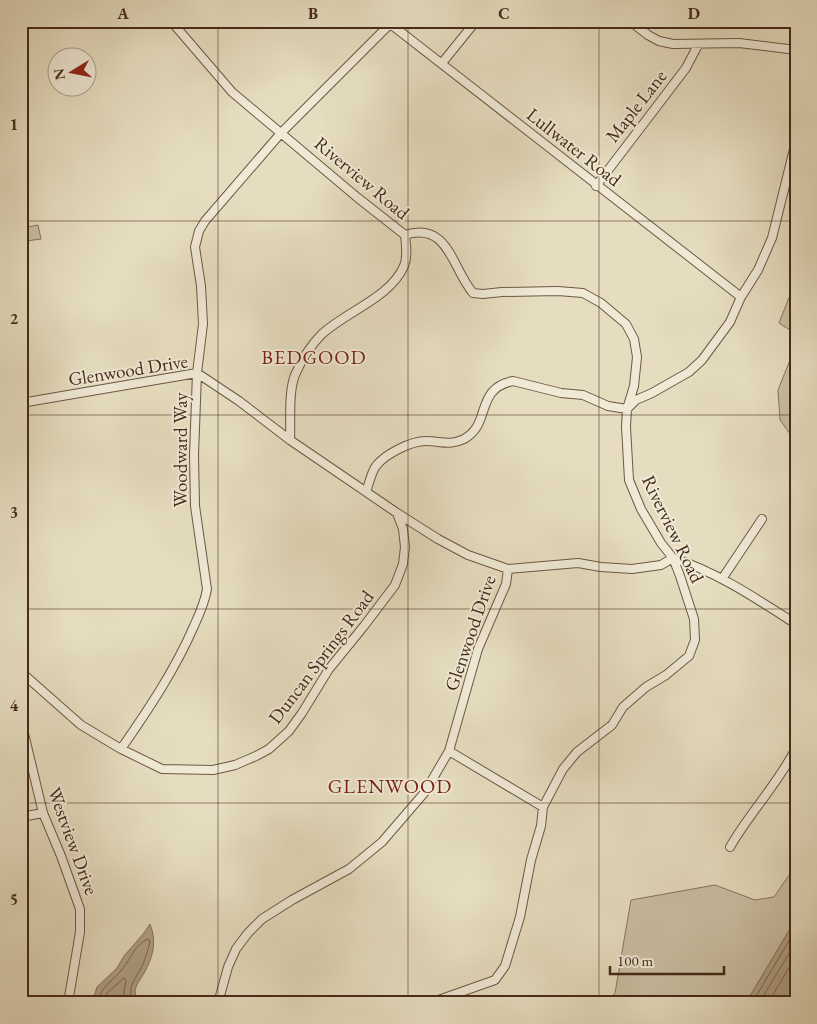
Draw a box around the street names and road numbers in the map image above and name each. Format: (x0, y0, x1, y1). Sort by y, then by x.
street label: Maple Lane (600, 64, 672, 148)
street label: Lullwater Road (521, 102, 627, 192)
street label: Riverview Road (309, 131, 415, 225)
street label: Glenwood Drive (66, 348, 190, 392)
street label: Woodward Way (168, 392, 193, 508)
street label: Riverview Road (636, 471, 710, 587)
street label: Glenwood Drive (439, 572, 501, 694)
street label: Duncan Springs Road (263, 585, 380, 729)
street label: Westview Drive (42, 784, 104, 898)

